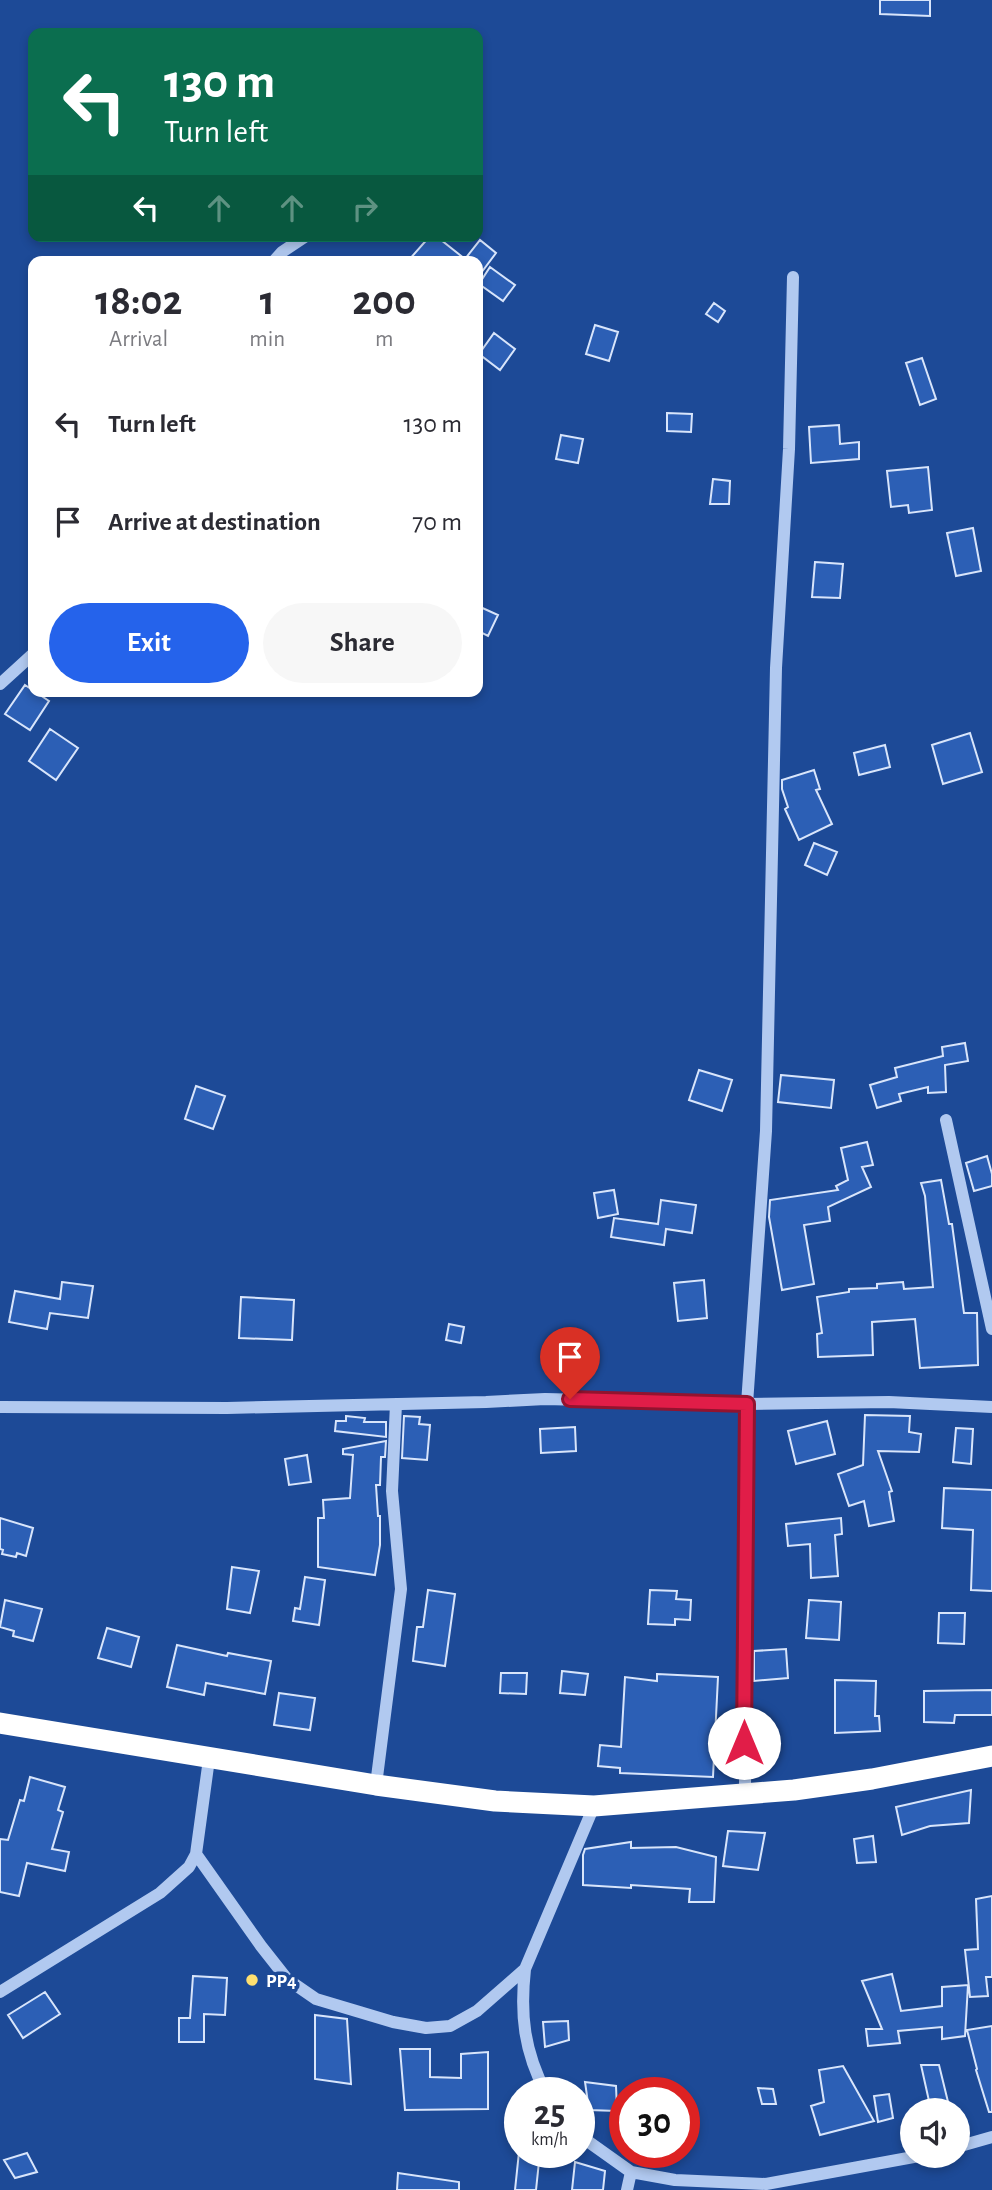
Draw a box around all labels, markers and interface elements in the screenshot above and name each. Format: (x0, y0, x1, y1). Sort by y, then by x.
icon: left (49, 56, 140, 147)
text: 130 m (164, 58, 275, 107)
text: Turn left (164, 116, 268, 148)
icon: left (127, 189, 165, 227)
icon: ahead (200, 189, 238, 227)
icon: ahead (273, 189, 311, 227)
icon: right (346, 189, 384, 227)
text: 18:02 (95, 280, 182, 322)
text: 1 (260, 280, 275, 322)
text: 200 (352, 280, 416, 322)
text: Arrival (109, 328, 168, 351)
text: min (249, 328, 285, 351)
text: m (375, 328, 393, 351)
icon: left (49, 405, 87, 443)
text: Turn left (108, 411, 196, 437)
text: 130 m (404, 411, 462, 437)
icon: arrive (49, 503, 87, 541)
text: Arrive at destination (108, 509, 321, 535)
text: 70 m (412, 509, 462, 535)
button: Exit (49, 603, 249, 683)
button: Share (263, 603, 462, 683)
pin (540, 1327, 600, 1399)
icon: arrive (551, 1338, 589, 1376)
position arrow (707, 1706, 781, 1780)
marker: PP4 (244, 1972, 260, 1988)
place label: PP4 (266, 1972, 297, 1991)
speed limit sign: 30 (609, 2077, 700, 2168)
text: 25 (534, 2096, 565, 2131)
map controls (900, 2098, 970, 2168)
button: sound (900, 2098, 970, 2168)
text: km/h (531, 2131, 568, 2149)

